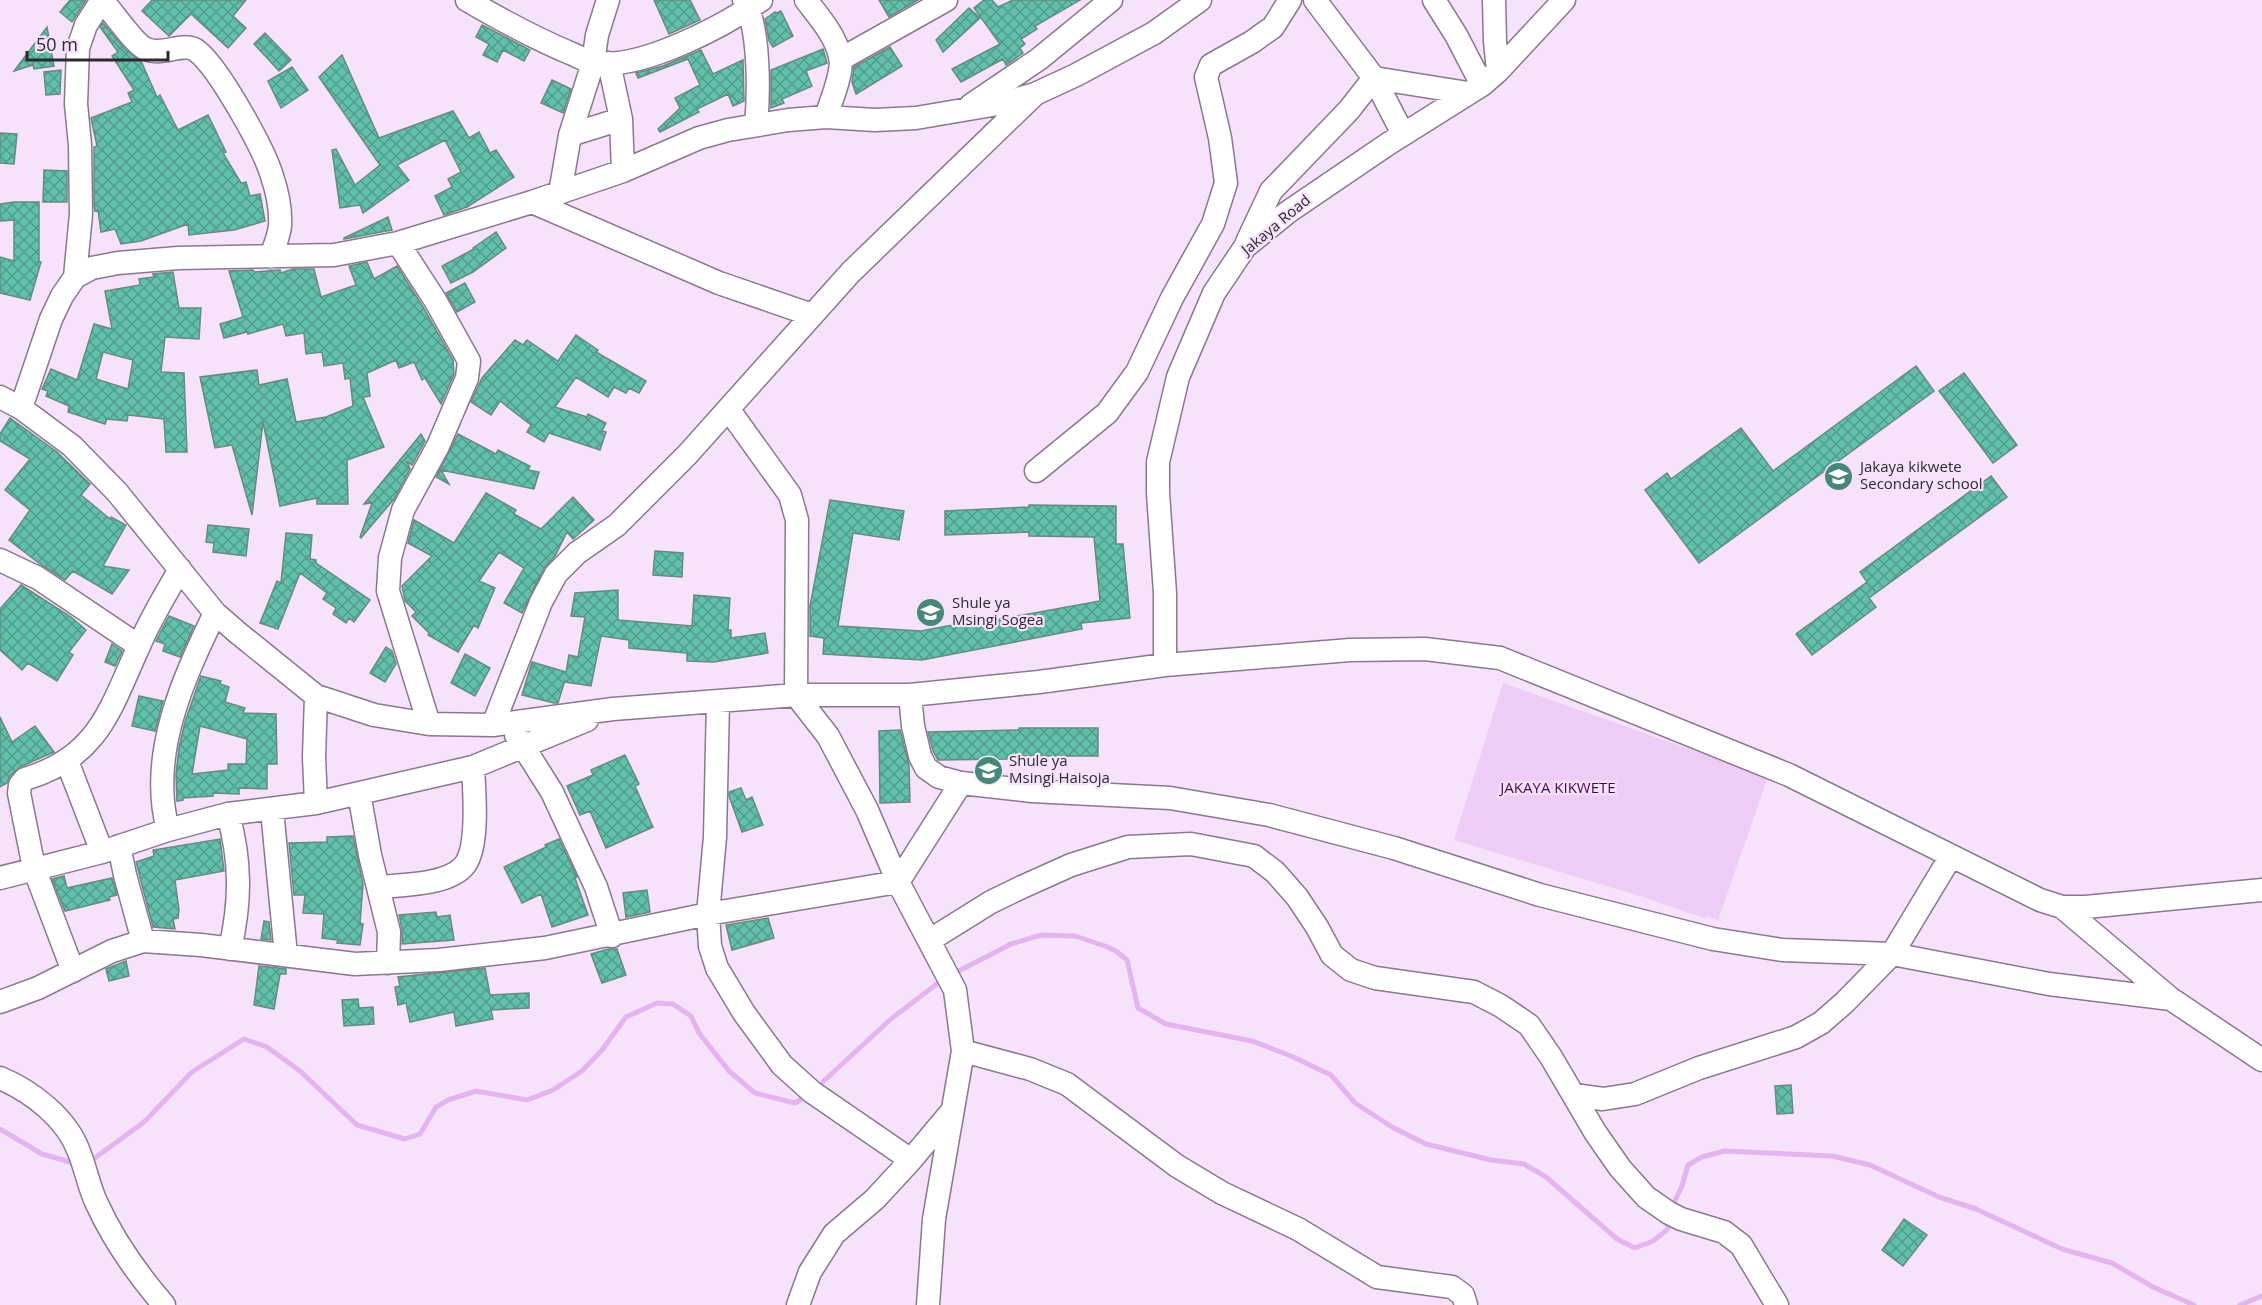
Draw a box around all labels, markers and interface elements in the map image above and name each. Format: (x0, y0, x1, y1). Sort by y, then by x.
scale bar (27, 24, 168, 62)
text: 50 m (36, 32, 78, 56)
street label: Jakaya Road (1235, 190, 1314, 260)
place label: Jakaya kikwete Secondary school (1858, 456, 1982, 493)
school or university icon: Jakaya kikwete Secondary school (1823, 460, 1855, 492)
place label: Shule ya Msingi Sogea (952, 592, 1044, 629)
school or university icon: Shule ya Msingi Sogea (915, 596, 947, 628)
place label: Shule ya Msingi Haisoja (1009, 750, 1110, 787)
school or university icon: Shule ya Msingi Haisoja (972, 754, 1004, 786)
park label: JAKAYA KIKWETE (1498, 777, 1616, 797)

